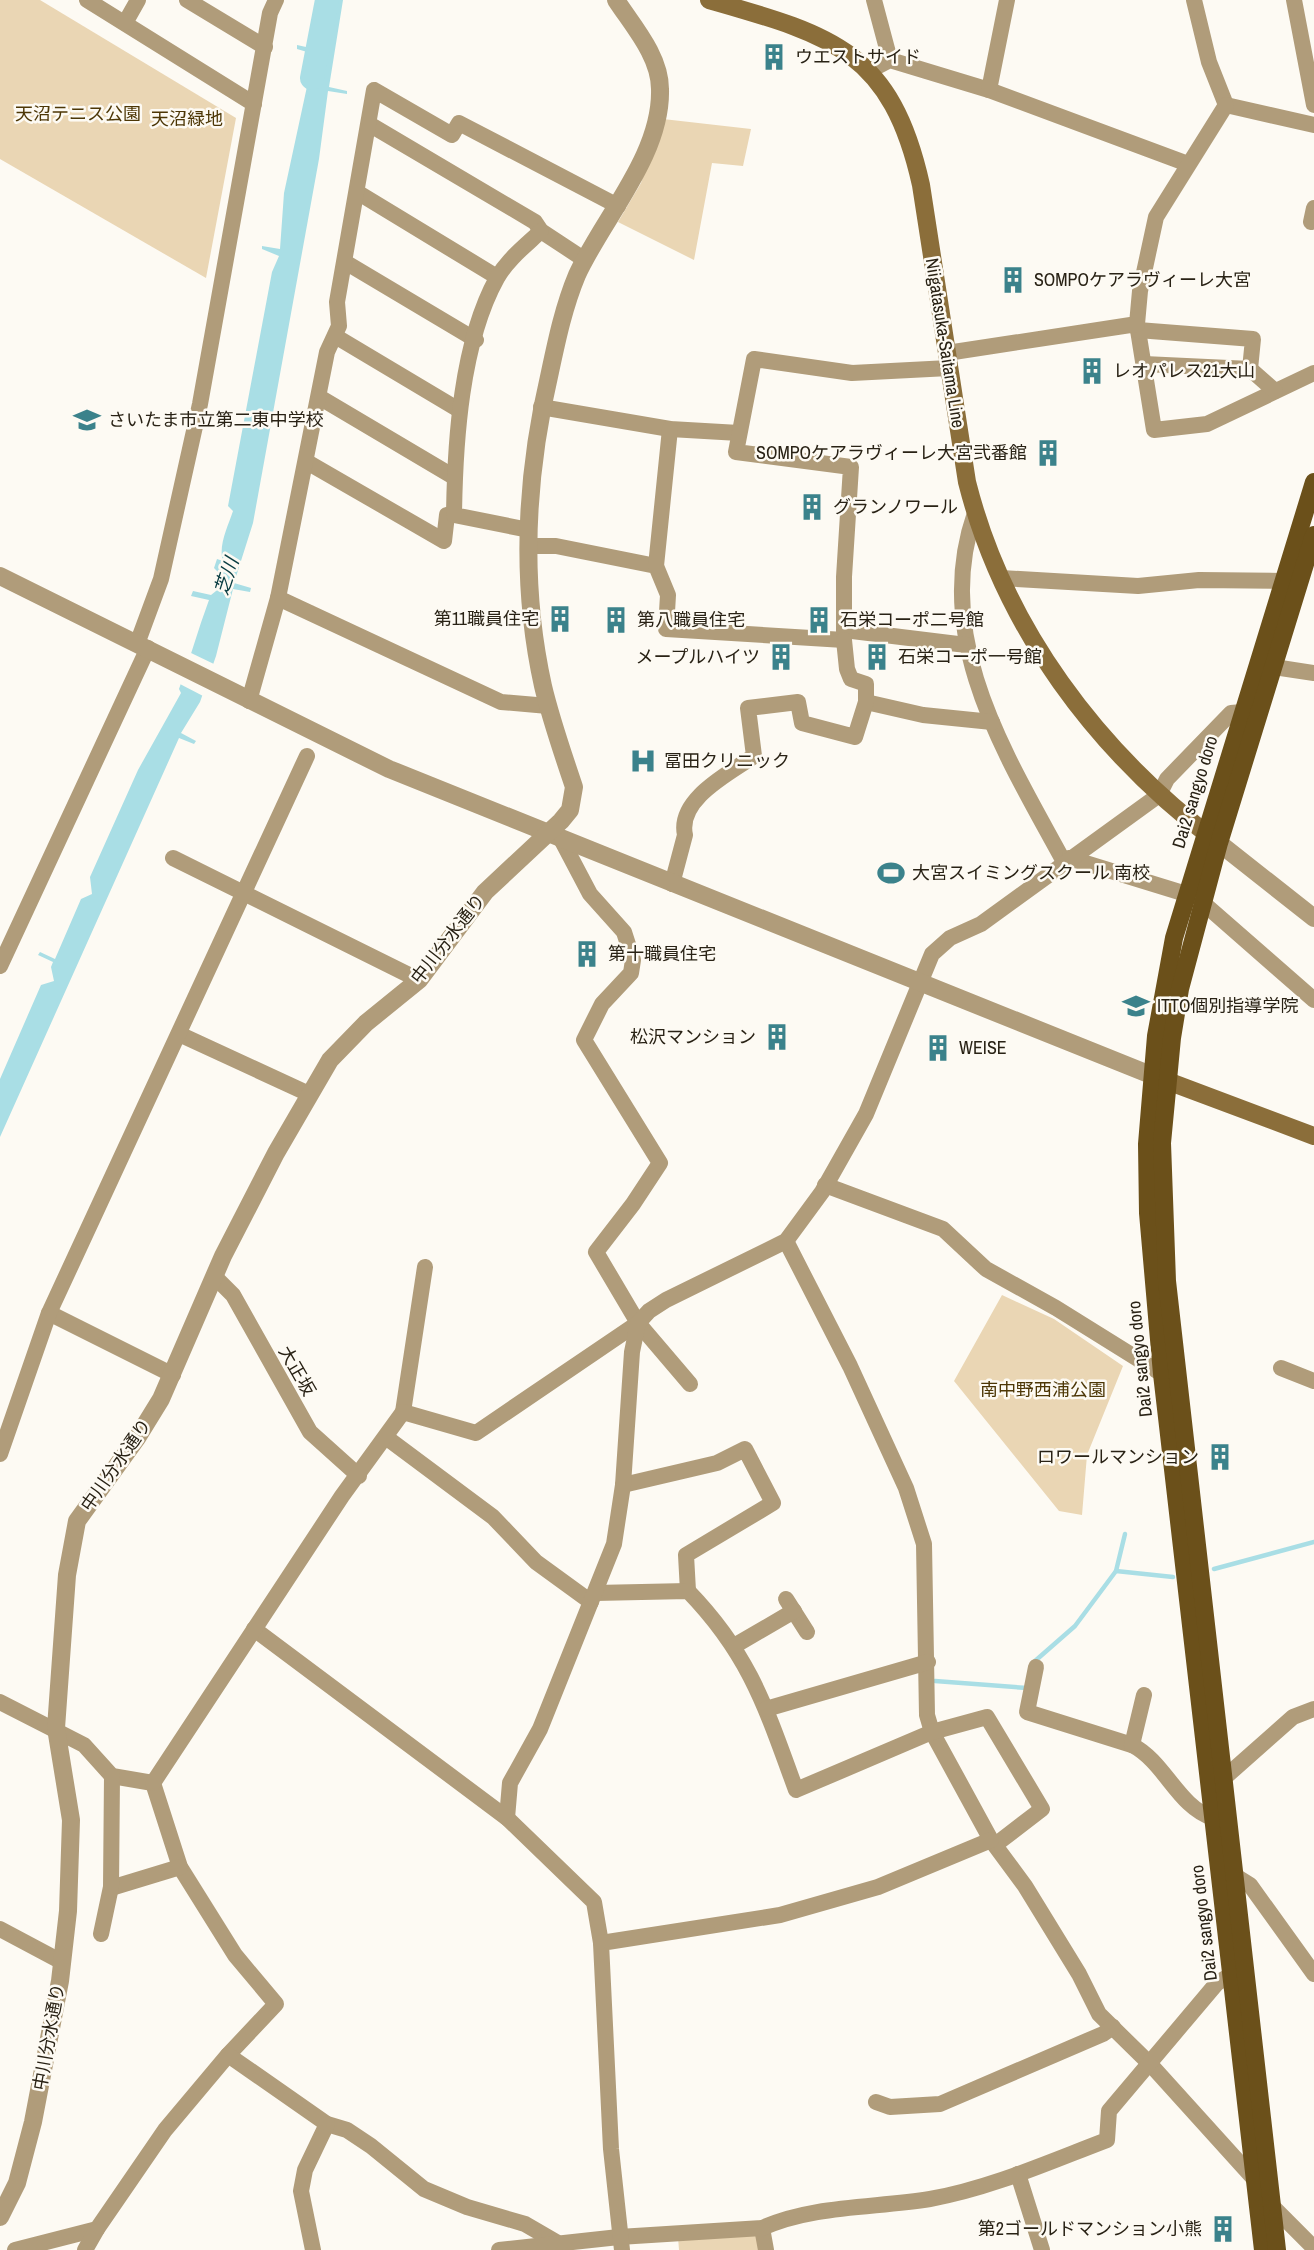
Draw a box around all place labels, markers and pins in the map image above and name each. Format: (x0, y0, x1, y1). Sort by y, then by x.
building icon: ウエストサイド (759, 42, 789, 72)
place label: ウエストサイド (795, 44, 921, 69)
building icon: SOMPOケアラヴィーレ大宮 (998, 265, 1028, 295)
place label: SOMPOケアラヴィーレ大宮 (1034, 267, 1251, 292)
building icon: レオパレス21大山 (1077, 356, 1107, 386)
place label: レオパレス21大山 (1113, 358, 1255, 383)
school or university icon: さいたま市立第二東中学校 (72, 405, 102, 435)
place label: さいたま市立第二東中学校 (108, 407, 323, 432)
building icon: SOMPOケアラヴィーレ大宮弐番館 (1033, 438, 1063, 468)
place label: SOMPOケアラヴィーレ大宮弐番館 (756, 440, 1027, 465)
building icon: グランノワール (797, 492, 827, 522)
place label: グランノワール (833, 494, 958, 519)
building icon: 第11職員住宅 (545, 604, 575, 634)
building icon: 第八職員住宅 (601, 605, 631, 635)
building icon: 石栄コーポ二号館 (804, 605, 834, 635)
place label: 第11職員住宅 (434, 606, 539, 631)
place label: 第八職員住宅 (637, 607, 745, 632)
place label: 石栄コーポ二号館 (840, 607, 984, 632)
building icon: メープルハイツ (766, 642, 796, 672)
building icon: 石栄コーポ一号館 (862, 642, 892, 672)
place label: メープルハイツ (635, 644, 760, 669)
place label: 石栄コーポ一号館 (898, 644, 1042, 669)
hospital icon: 冨田クリニック (628, 746, 658, 776)
place label: 冨田クリニック (664, 748, 790, 773)
sports icon: 大宮スイミングスクール 南校 (876, 858, 906, 888)
place label: 大宮スイミングスクール 南校 (912, 860, 1150, 885)
building icon: 第十職員住宅 (572, 939, 602, 969)
place label: 第十職員住宅 (608, 941, 716, 966)
school or university icon: ITTO個別指導学院 (1121, 991, 1151, 1021)
place label: ITTO個別指導学院 (1157, 993, 1298, 1018)
building icon: 松沢マンション (762, 1022, 792, 1052)
place label: 松沢マンション (630, 1024, 756, 1049)
building icon: WEISE (923, 1033, 953, 1063)
place label: WEISE (959, 1035, 1007, 1060)
building icon: ロワールマンション (1205, 1442, 1235, 1472)
place label: ロワールマンション (1037, 1444, 1199, 1469)
building icon: 第2ゴールドマンション小熊 (1208, 2214, 1238, 2244)
place label: 第2ゴールドマンション小熊 (978, 2216, 1202, 2241)

